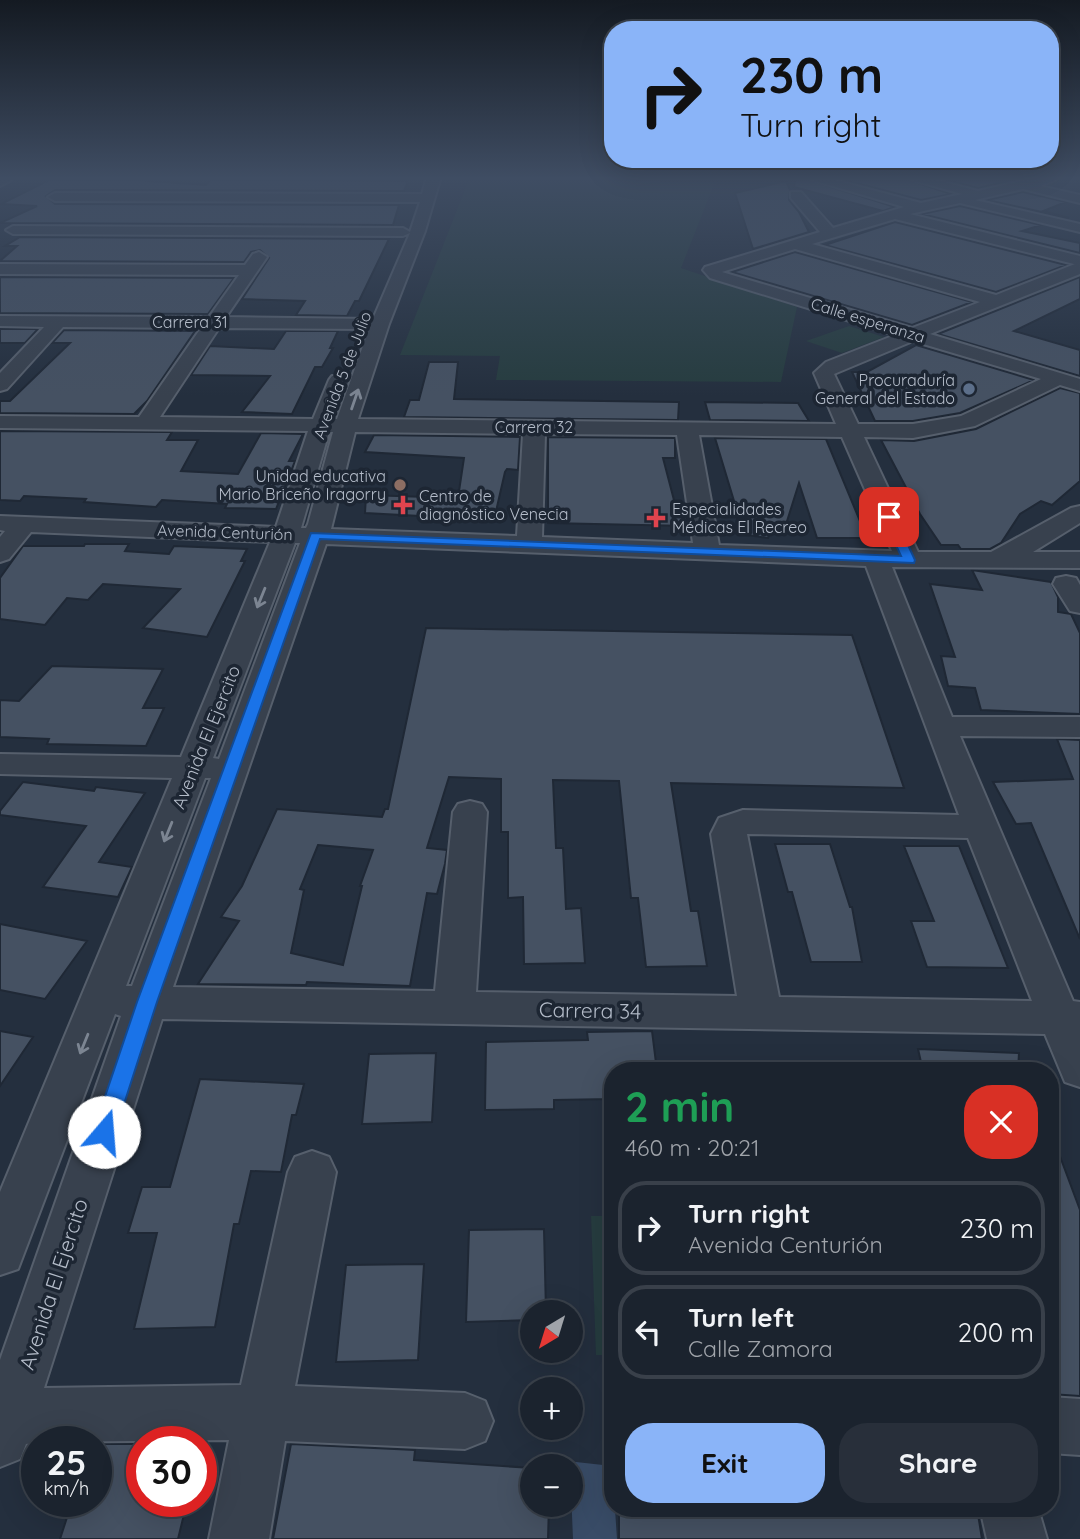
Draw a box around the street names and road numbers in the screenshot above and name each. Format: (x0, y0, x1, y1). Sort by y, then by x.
street label: Calle esperanza (809, 293, 927, 347)
street label: Avenida 5 de Julio (308, 308, 376, 442)
street label: Carrera 31 (152, 312, 228, 332)
street label: Carrera 32 (495, 417, 573, 437)
street label: Avenida Centurión (157, 520, 293, 544)
street label: Avenida El Ejercito (167, 662, 245, 812)
street label: Carrera 34 (539, 996, 641, 1024)
street label: Avenida El Ejercito (13, 1195, 93, 1373)

